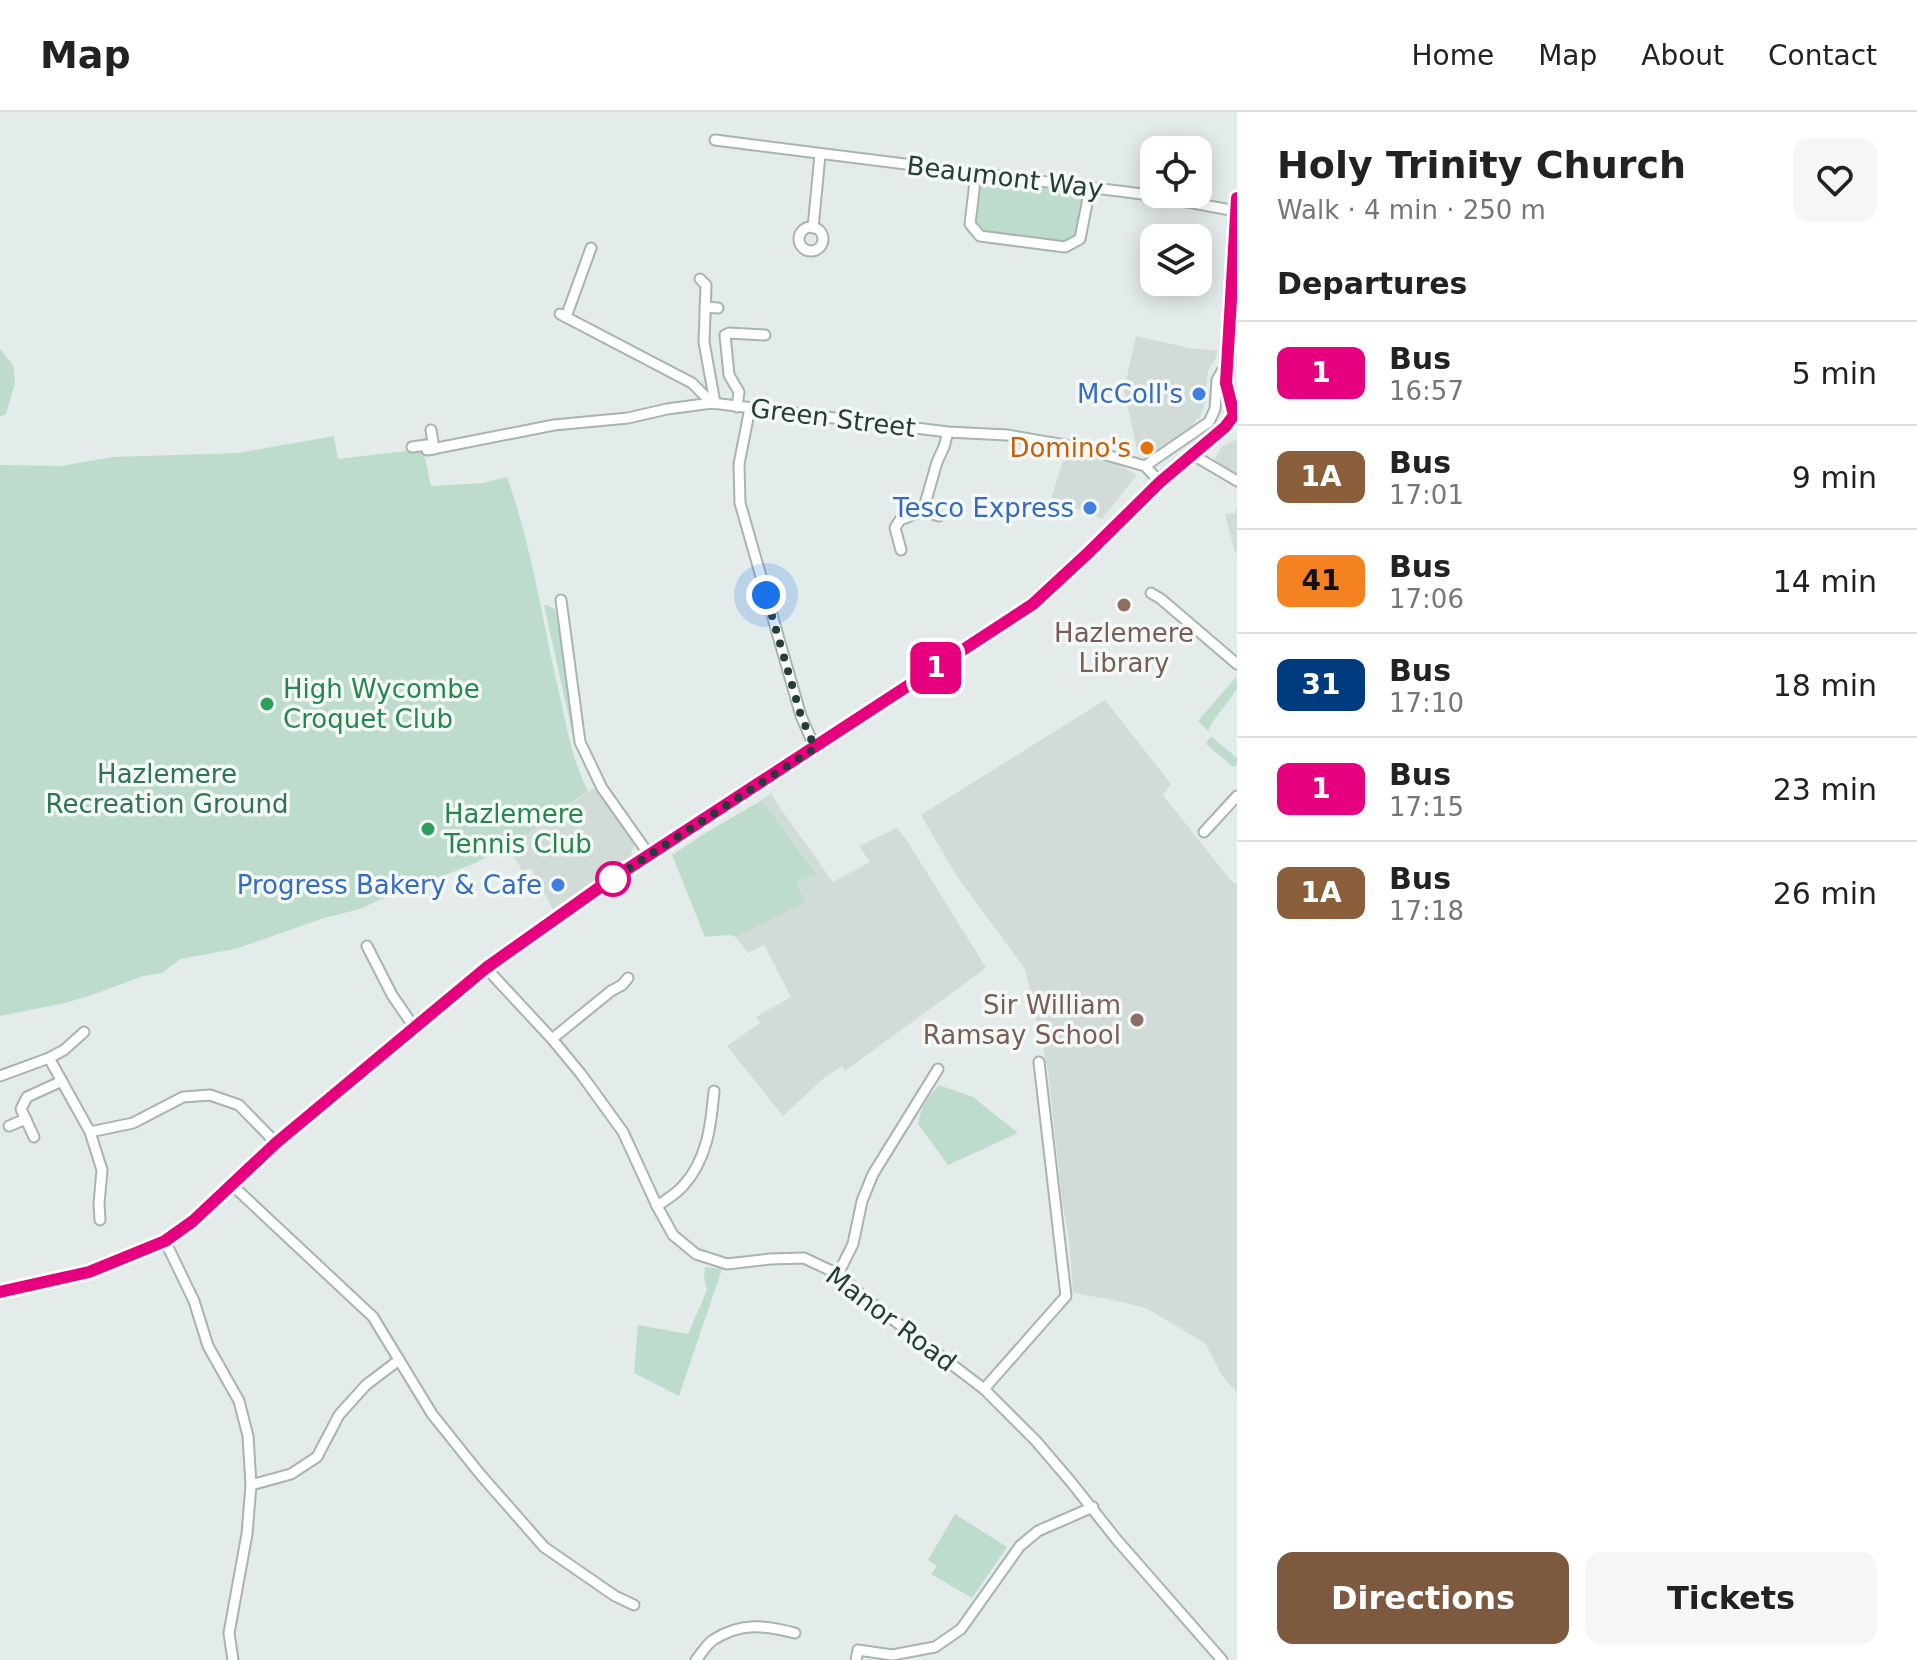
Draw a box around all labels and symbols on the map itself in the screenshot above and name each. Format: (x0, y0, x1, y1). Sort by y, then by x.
street label: Beaumont Way (905, 150, 1105, 204)
place label: McColl's (1077, 379, 1183, 409)
marker: McColl's (1190, 385, 1208, 403)
street label: Green Street (749, 393, 917, 443)
place label: Domino's (1009, 433, 1131, 463)
marker: Domino's (1138, 439, 1156, 457)
place label: Tesco Express (892, 493, 1074, 523)
marker: Tesco Express (1081, 499, 1099, 517)
your location (746, 575, 786, 615)
marker: Hazlemere Library (1115, 596, 1133, 614)
place label: Hazlemere Library (1054, 618, 1194, 678)
line badge: 1 (910, 642, 962, 694)
place label: High Wycombe Croquet Club (283, 674, 480, 734)
marker: High Wycombe Croquet Club (258, 695, 276, 713)
park label: Hazlemere Recreation Ground (46, 759, 288, 819)
place label: Hazlemere Tennis Club (443, 799, 592, 859)
marker: Hazlemere Tennis Club (419, 820, 437, 838)
unlabelled marker (596, 862, 630, 896)
place label: Progress Bakery & Cafe (237, 870, 542, 900)
marker: Progress Bakery & Cafe (549, 876, 567, 894)
place label: Sir William Ramsay School (923, 990, 1121, 1050)
marker: Sir William Ramsay School (1128, 1011, 1146, 1029)
street label: Manor Road (820, 1260, 962, 1378)

